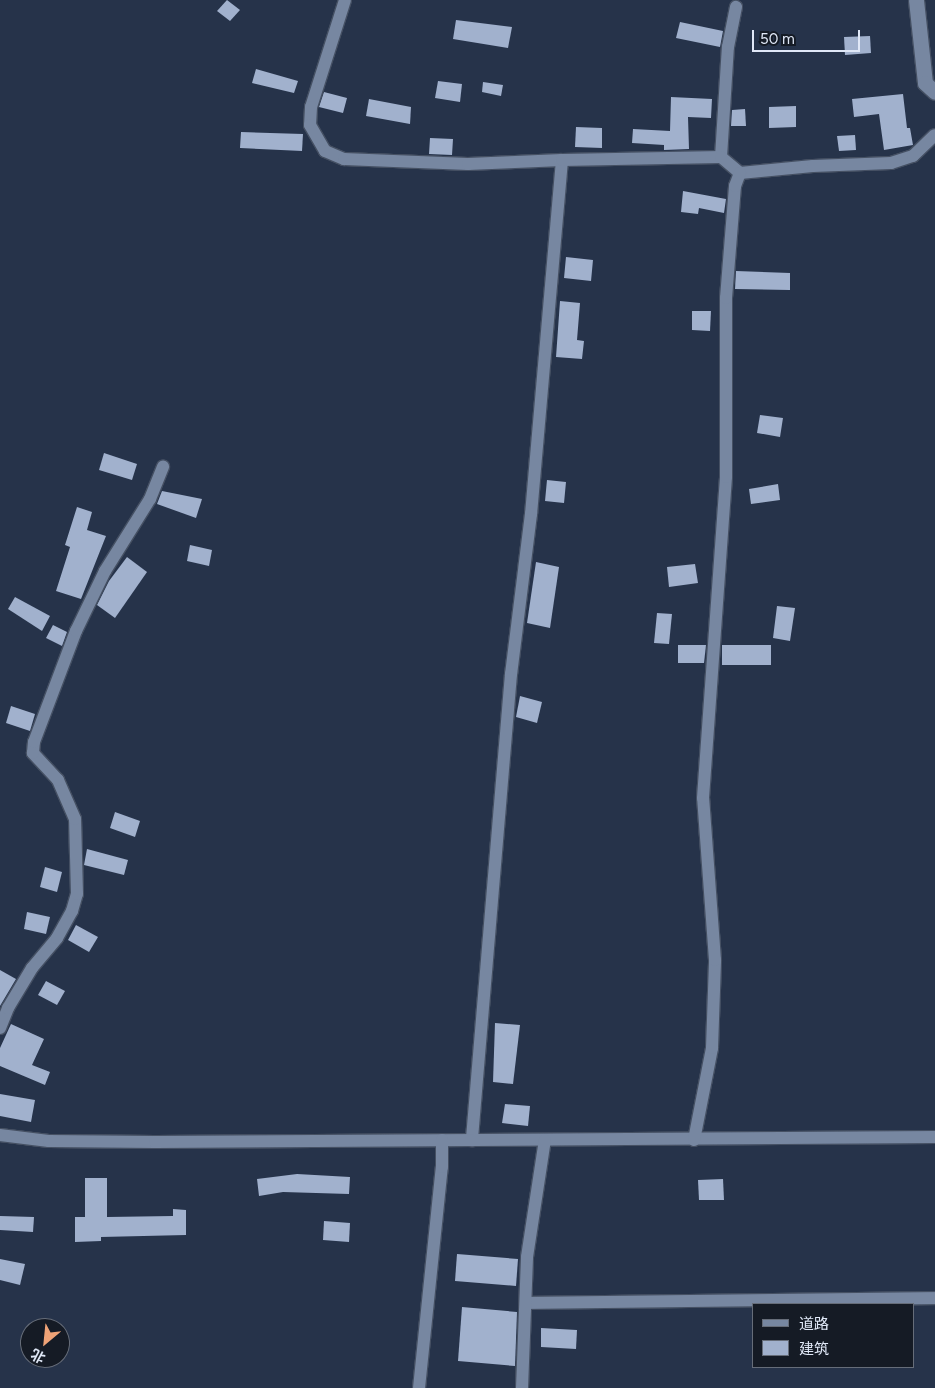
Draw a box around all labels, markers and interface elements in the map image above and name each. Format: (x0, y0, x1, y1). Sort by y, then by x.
scale bar (755, 20, 862, 52)
text: 50 m (760, 30, 795, 48)
legend (752, 1303, 915, 1368)
text: 道路 (799, 1315, 829, 1333)
north arrow (20, 1318, 70, 1368)
text: 建筑 (799, 1340, 829, 1358)
text: 北 (28, 1345, 48, 1367)

